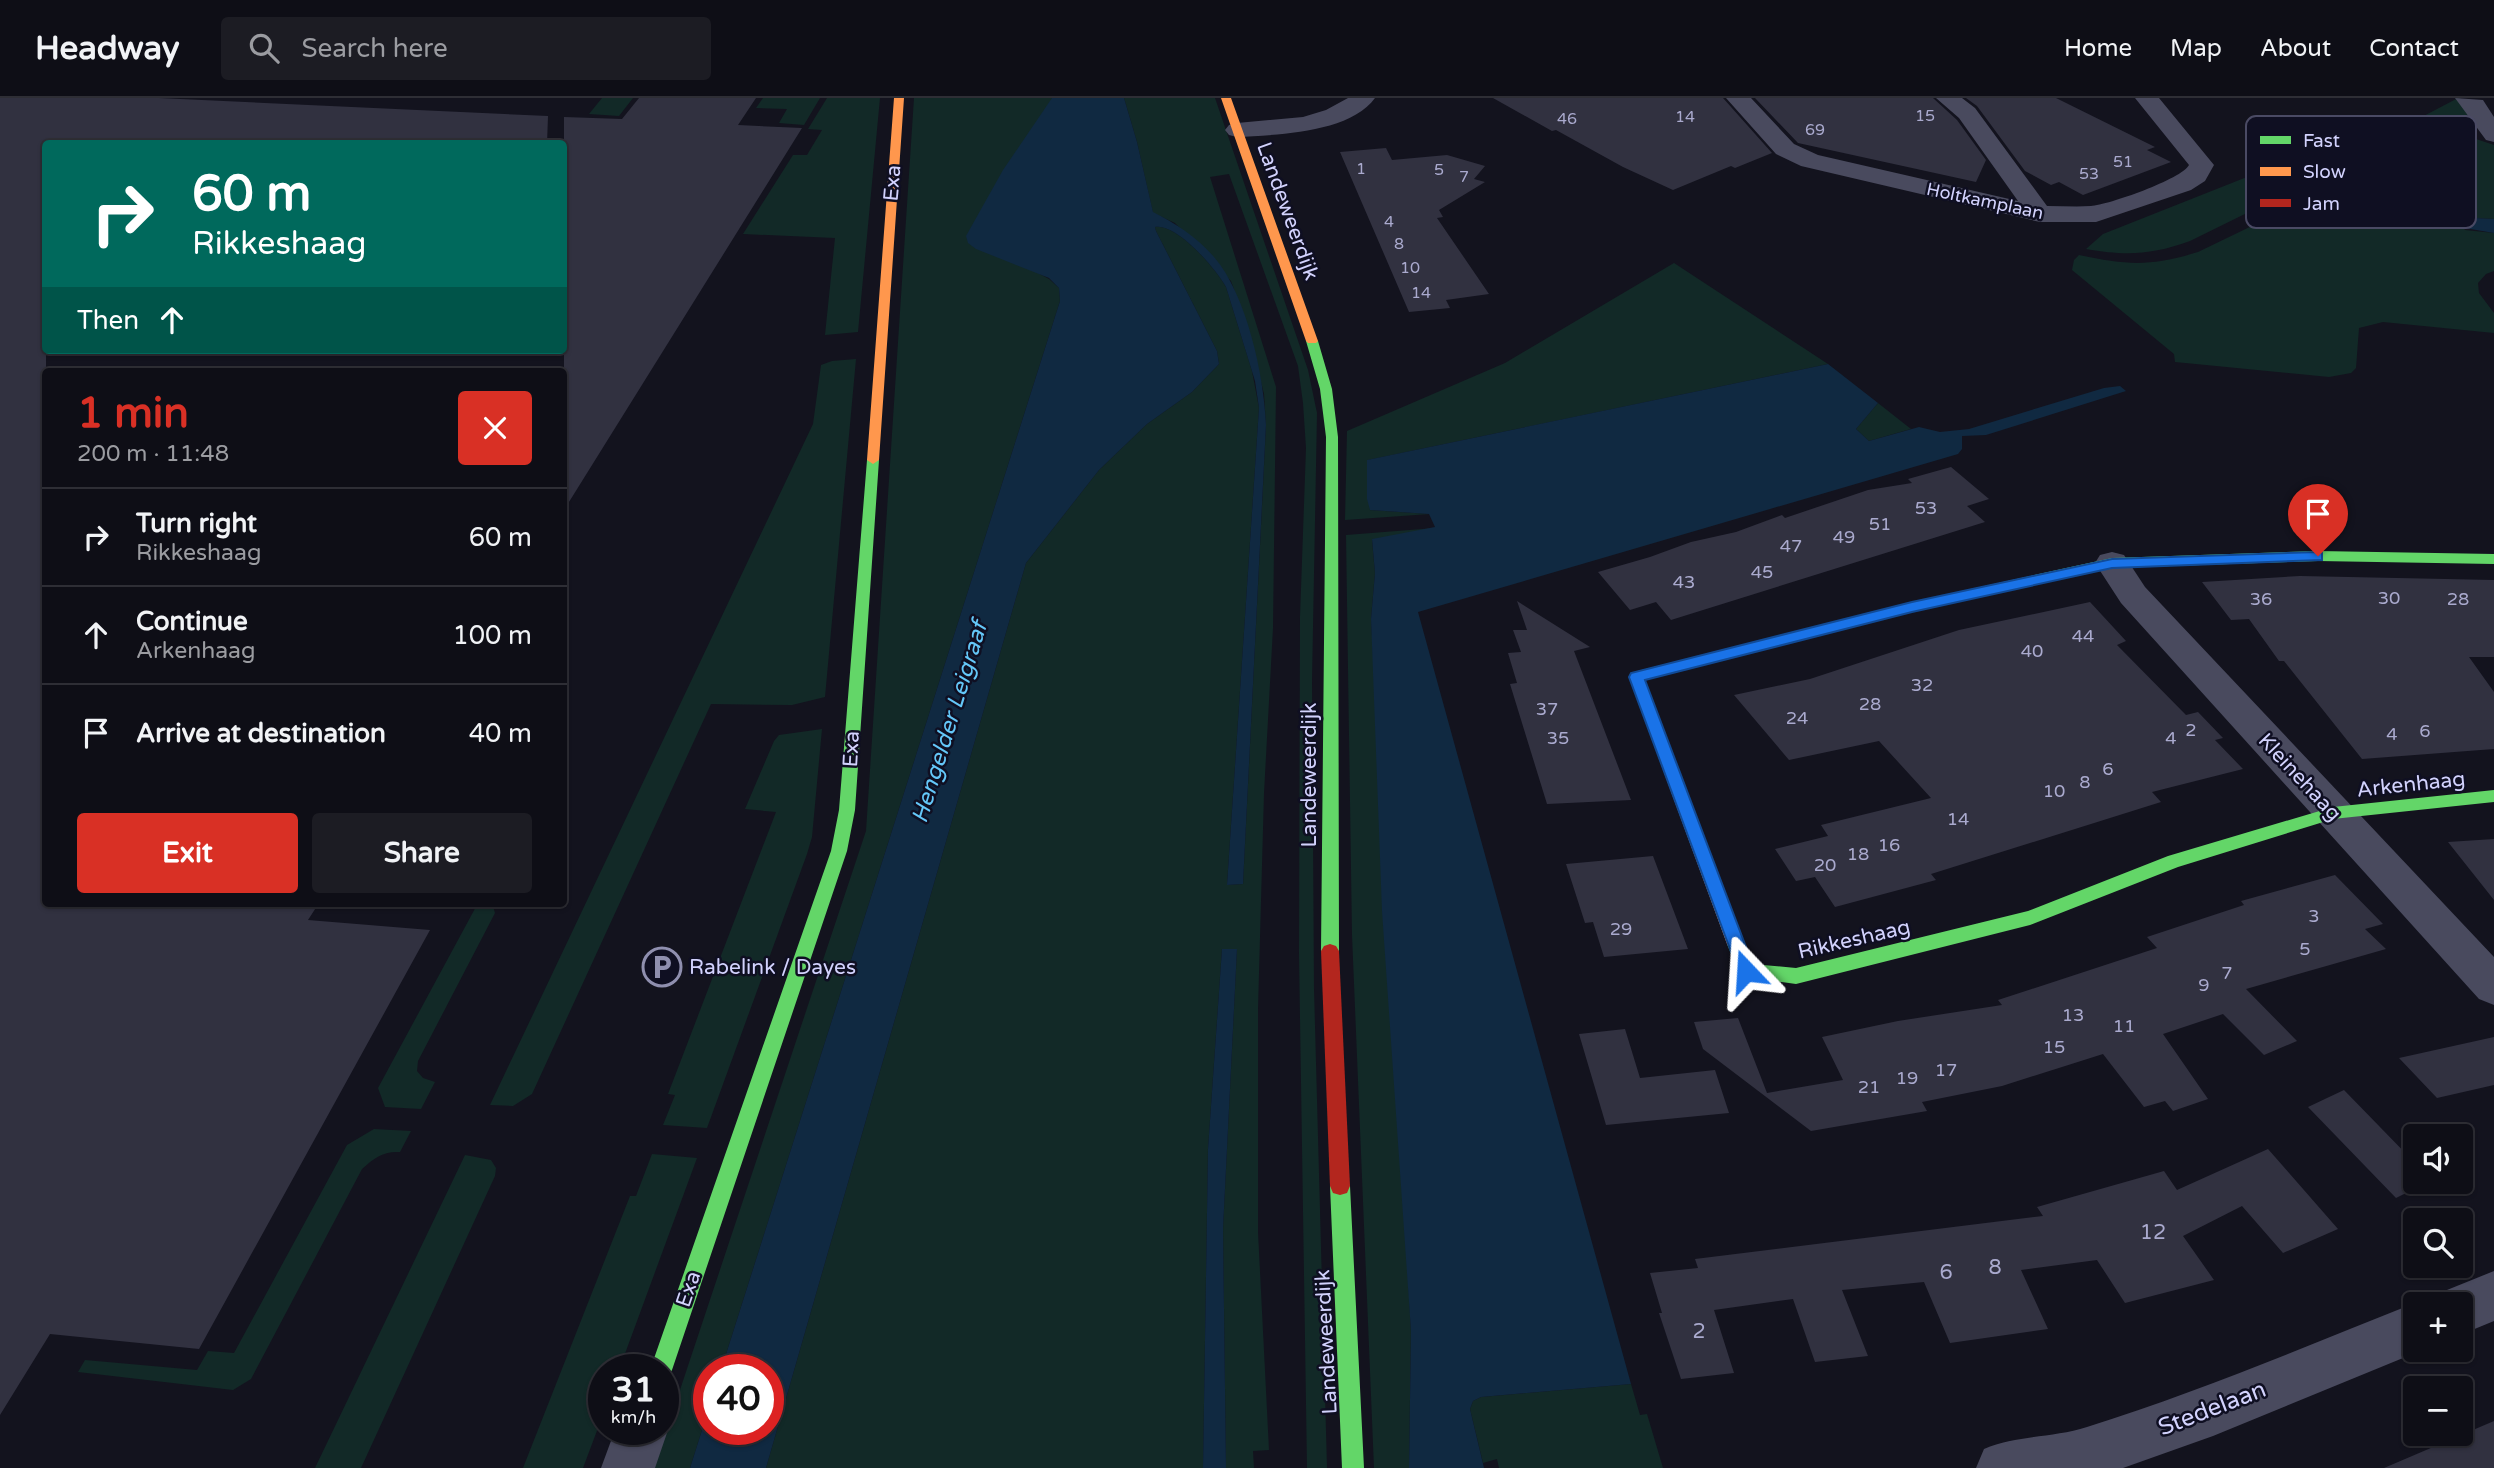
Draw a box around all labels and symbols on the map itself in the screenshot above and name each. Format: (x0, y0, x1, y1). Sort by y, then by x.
house number: 15 (1915, 106, 1935, 126)
house number: 14 (1675, 107, 1695, 127)
house number: 46 (1557, 109, 1577, 129)
legend (2246, 116, 2476, 228)
house number: 69 (1805, 120, 1825, 140)
text: Fast (2303, 130, 2340, 152)
street label: Landeweerdijk (1251, 139, 1324, 284)
house number: 51 (2113, 152, 2133, 172)
house number: 1 (1356, 159, 1366, 179)
house number: 5 (1434, 160, 1444, 180)
text: Slow (2303, 161, 2346, 183)
street label: Exa (878, 164, 907, 202)
house number: 53 (2079, 164, 2099, 184)
house number: 7 (1459, 167, 1469, 187)
street label: Holtkamplaan (1925, 178, 2045, 224)
text: Jam (2303, 193, 2340, 215)
house number: 4 (1384, 212, 1394, 232)
house number: 8 (1394, 234, 1404, 254)
house number: 10 (1400, 258, 1420, 278)
house number: 14 (1411, 283, 1431, 303)
pin (2288, 484, 2348, 556)
house number: 53 (1915, 497, 1937, 519)
house number: 51 (1869, 513, 1891, 535)
house number: 49 (1833, 526, 1855, 548)
house number: 47 (1780, 535, 1802, 557)
house number: 45 (1751, 561, 1773, 583)
house number: 43 (1673, 571, 1695, 593)
house number: 30 (2378, 587, 2400, 609)
house number: 36 (2250, 588, 2272, 610)
house number: 28 (2447, 588, 2469, 610)
water label: Hengelder Leigraaf (906, 614, 995, 826)
house number: 44 (2072, 625, 2094, 647)
house number: 40 (2021, 640, 2043, 662)
house number: 32 (1911, 674, 1933, 696)
house number: 28 (1859, 693, 1881, 715)
house number: 37 (1536, 698, 1558, 720)
street label: Landeweerdijk (1297, 703, 1322, 847)
house number: 24 (1786, 707, 1808, 729)
house number: 2 (2185, 719, 2197, 741)
house number: 6 (2419, 720, 2431, 742)
house number: 4 (2386, 723, 2398, 745)
house number: 35 (1547, 727, 1569, 749)
house number: 4 (2165, 727, 2177, 749)
street label: Kleinehaag (2253, 728, 2347, 826)
street label: Exa (838, 730, 865, 768)
house number: 6 (2102, 758, 2114, 780)
street label: Arkenhaag (2355, 766, 2467, 803)
house number: 8 (2079, 771, 2091, 793)
house number: 10 (2043, 780, 2065, 802)
house number: 14 (1947, 808, 1969, 830)
house number: 16 (1878, 834, 1900, 856)
house number: 18 (1847, 843, 1869, 865)
house number: 20 (1814, 854, 1836, 876)
house number: 3 (2308, 905, 2320, 927)
street label: Rikkeshaag (1796, 914, 1913, 965)
house number: 29 (1610, 918, 1632, 940)
position arrow (1709, 934, 1783, 1008)
house number: 5 (2299, 938, 2311, 960)
parking icon: Rabelink / Dayes (641, 946, 683, 988)
place label: Rabelink / Dayes (689, 955, 856, 980)
house number: 7 (2221, 962, 2233, 984)
house number: 9 (2198, 974, 2210, 996)
house number: 13 (2062, 1004, 2084, 1026)
house number: 11 (2113, 1015, 2135, 1037)
house number: 15 (2043, 1036, 2065, 1058)
house number: 17 (1935, 1059, 1957, 1081)
house number: 19 (1896, 1067, 1918, 1089)
house number: 21 (1858, 1076, 1880, 1098)
house number: 12 (2140, 1220, 2166, 1245)
house number: 8 (1988, 1255, 2002, 1280)
house number: 6 (1939, 1260, 1953, 1285)
street label: Exa (671, 1268, 706, 1311)
street label: Landeweerdijk (1310, 1269, 1343, 1415)
house number: 2 (1692, 1319, 1706, 1344)
speed limit sign: 40 (693, 1354, 784, 1445)
street label: Stedelaan (2154, 1375, 2270, 1442)

